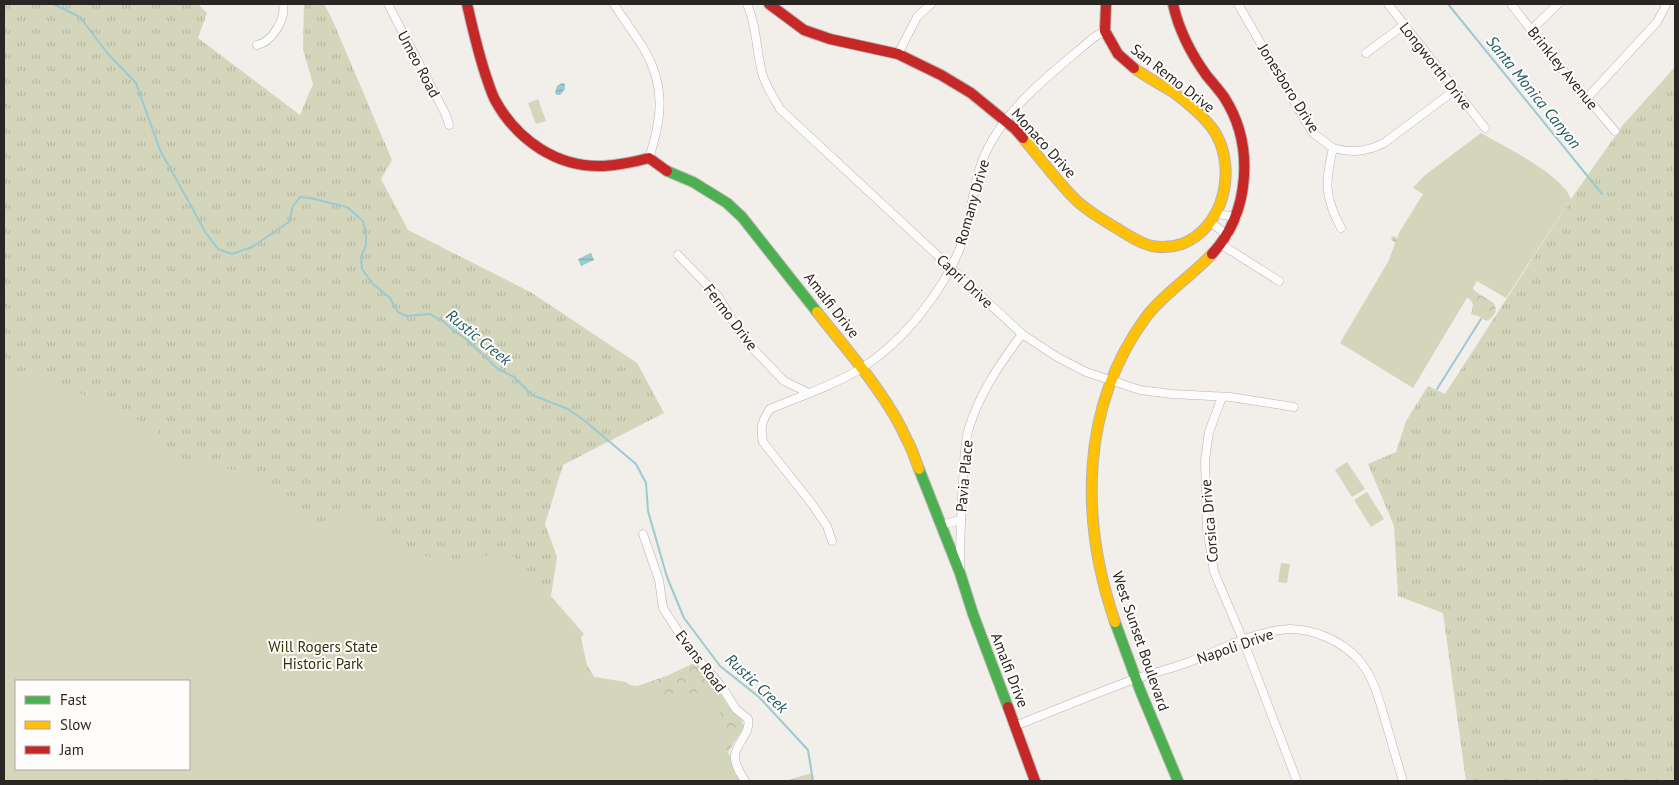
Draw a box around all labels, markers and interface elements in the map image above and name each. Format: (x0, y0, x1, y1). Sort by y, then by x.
street label: Longworth Drive (1396, 18, 1476, 114)
street label: Brinkley Avenue (1524, 22, 1602, 114)
street label: Umeo Road (393, 27, 445, 101)
water label: Santa Monica Canyon (1482, 32, 1586, 152)
street label: San Remo Drive (1127, 39, 1219, 117)
street label: Jonesboro Drive (1254, 39, 1324, 136)
street label: Monaco Drive (1008, 104, 1080, 182)
street label: Romany Drive (951, 157, 993, 247)
street label: Capri Drive (933, 250, 997, 312)
street label: Amalfi Drive (800, 268, 864, 342)
street label: Fermo Drive (700, 280, 762, 354)
water label: Rustic Creek (442, 305, 516, 370)
street label: Pavia Place (951, 439, 977, 513)
street label: Corsica Drive (1196, 479, 1222, 563)
street label: West Sunset Boulevard (1108, 569, 1174, 713)
street label: Napoli Drive (1194, 624, 1276, 668)
street label: Evans Road (671, 626, 731, 696)
street label: Amalfi Drive (987, 630, 1033, 710)
park label: Will Rogers State Historic Park (268, 637, 378, 673)
water label: Rustic Creek (722, 649, 793, 718)
legend (15, 680, 190, 770)
text: Fast (60, 690, 87, 709)
text: Slow (60, 715, 91, 734)
text: Jam (59, 740, 84, 759)

